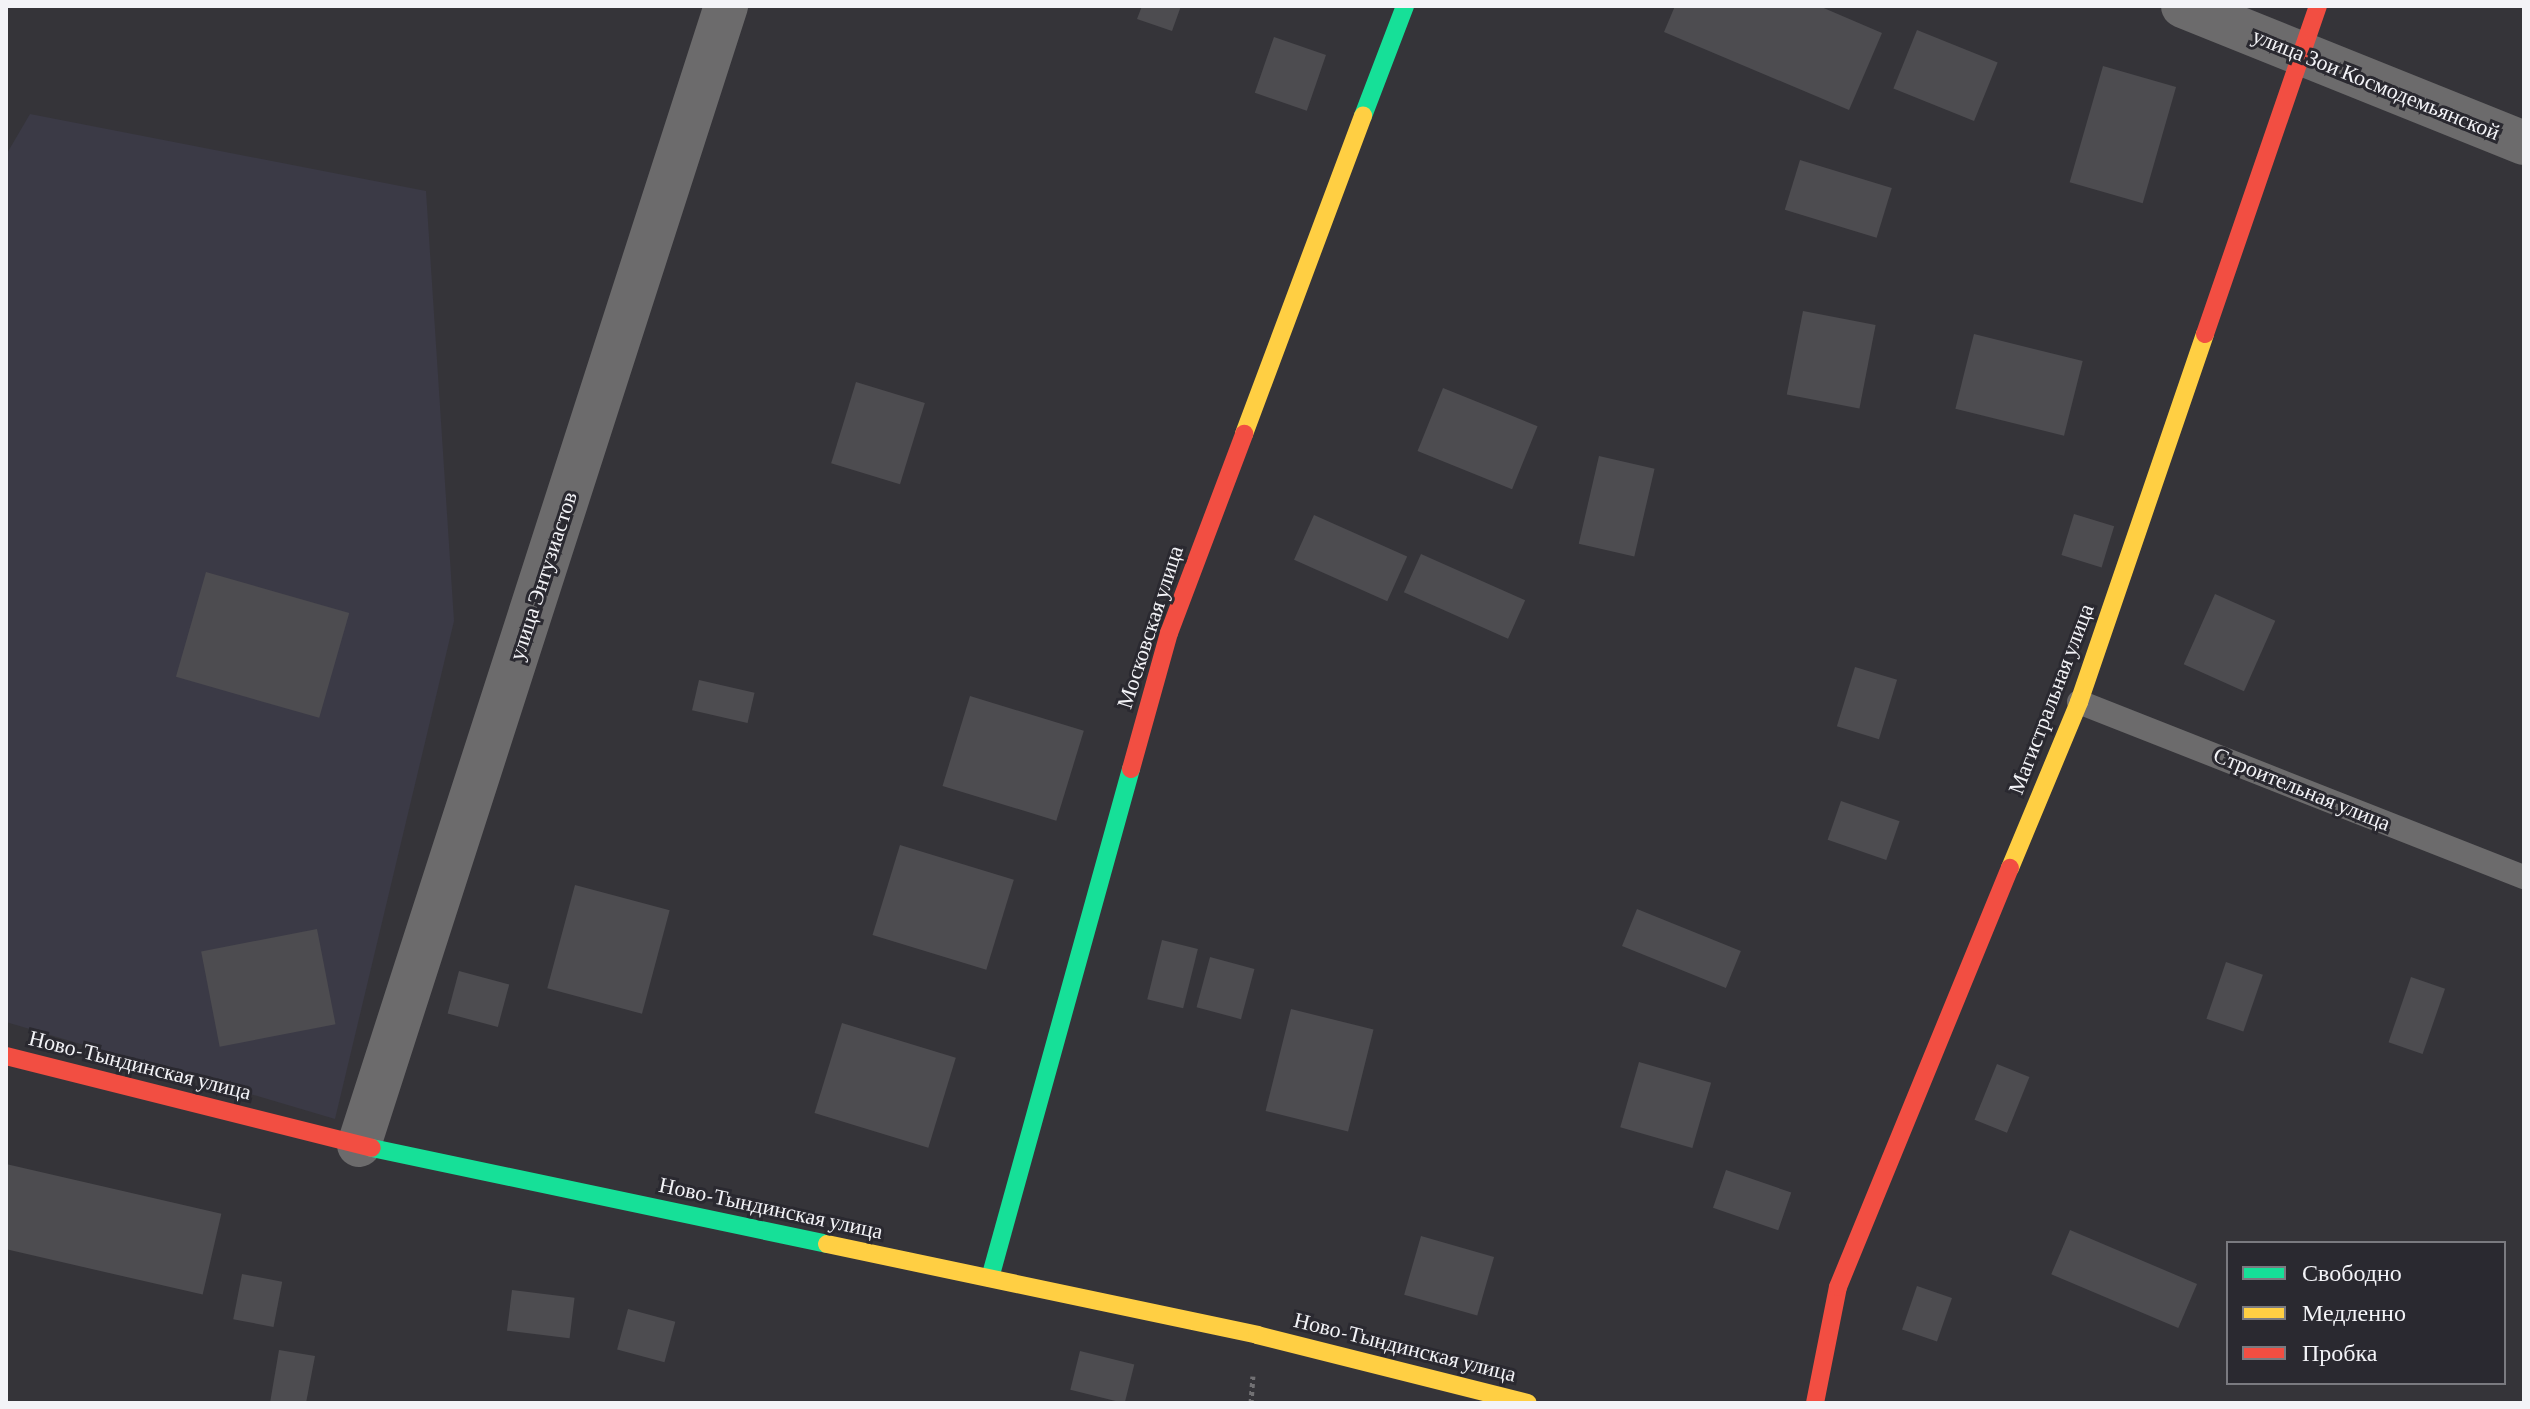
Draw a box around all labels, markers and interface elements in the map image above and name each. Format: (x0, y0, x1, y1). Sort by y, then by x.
street label: улица Зои Космодемьянской (2248, 22, 2504, 146)
street label: улица Энтузиастов (503, 488, 583, 664)
street label: Московская улица (1111, 542, 1189, 712)
street label: Магистральная улица (2003, 600, 2099, 798)
street label: Строительная улица (2210, 741, 2394, 837)
street label: Ново-Тындинская улица (26, 1025, 254, 1105)
street label: Ново-Тындинская улица (657, 1171, 885, 1245)
legend (2226, 1241, 2506, 1385)
text: Свободно (2302, 1259, 2402, 1286)
text: Медленно (2302, 1299, 2406, 1326)
street label: Ново-Тындинская улица (1291, 1307, 1519, 1387)
text: Пробка (2302, 1339, 2378, 1366)

